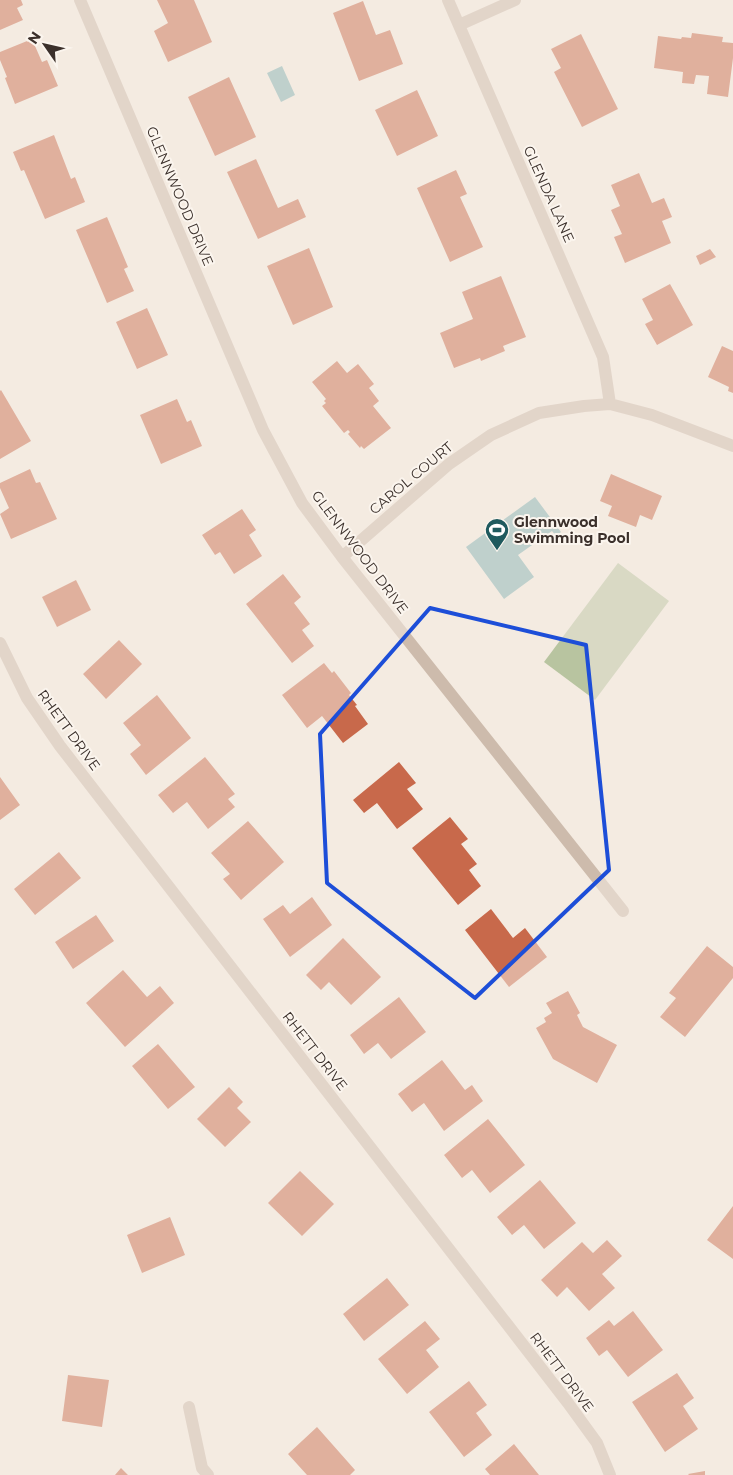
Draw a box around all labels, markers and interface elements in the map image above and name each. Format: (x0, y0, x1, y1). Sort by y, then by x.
north arrow (20, 20, 70, 70)
text: N (24, 28, 45, 47)
street label: GLENNWOOD DRIVE (142, 124, 218, 268)
street label: GLENDA LANE (520, 143, 578, 245)
street label: CAROL COURT (365, 438, 457, 518)
street label: GLENNWOOD DRIVE (308, 487, 412, 617)
place label: Glennwood Swimming Pool (514, 513, 630, 547)
sports icon: Glennwood Swimming Pool (484, 517, 510, 551)
street label: RHETT DRIVE (34, 686, 104, 774)
street label: RHETT DRIVE (279, 1008, 351, 1094)
street label: RHETT DRIVE (526, 1328, 598, 1416)

